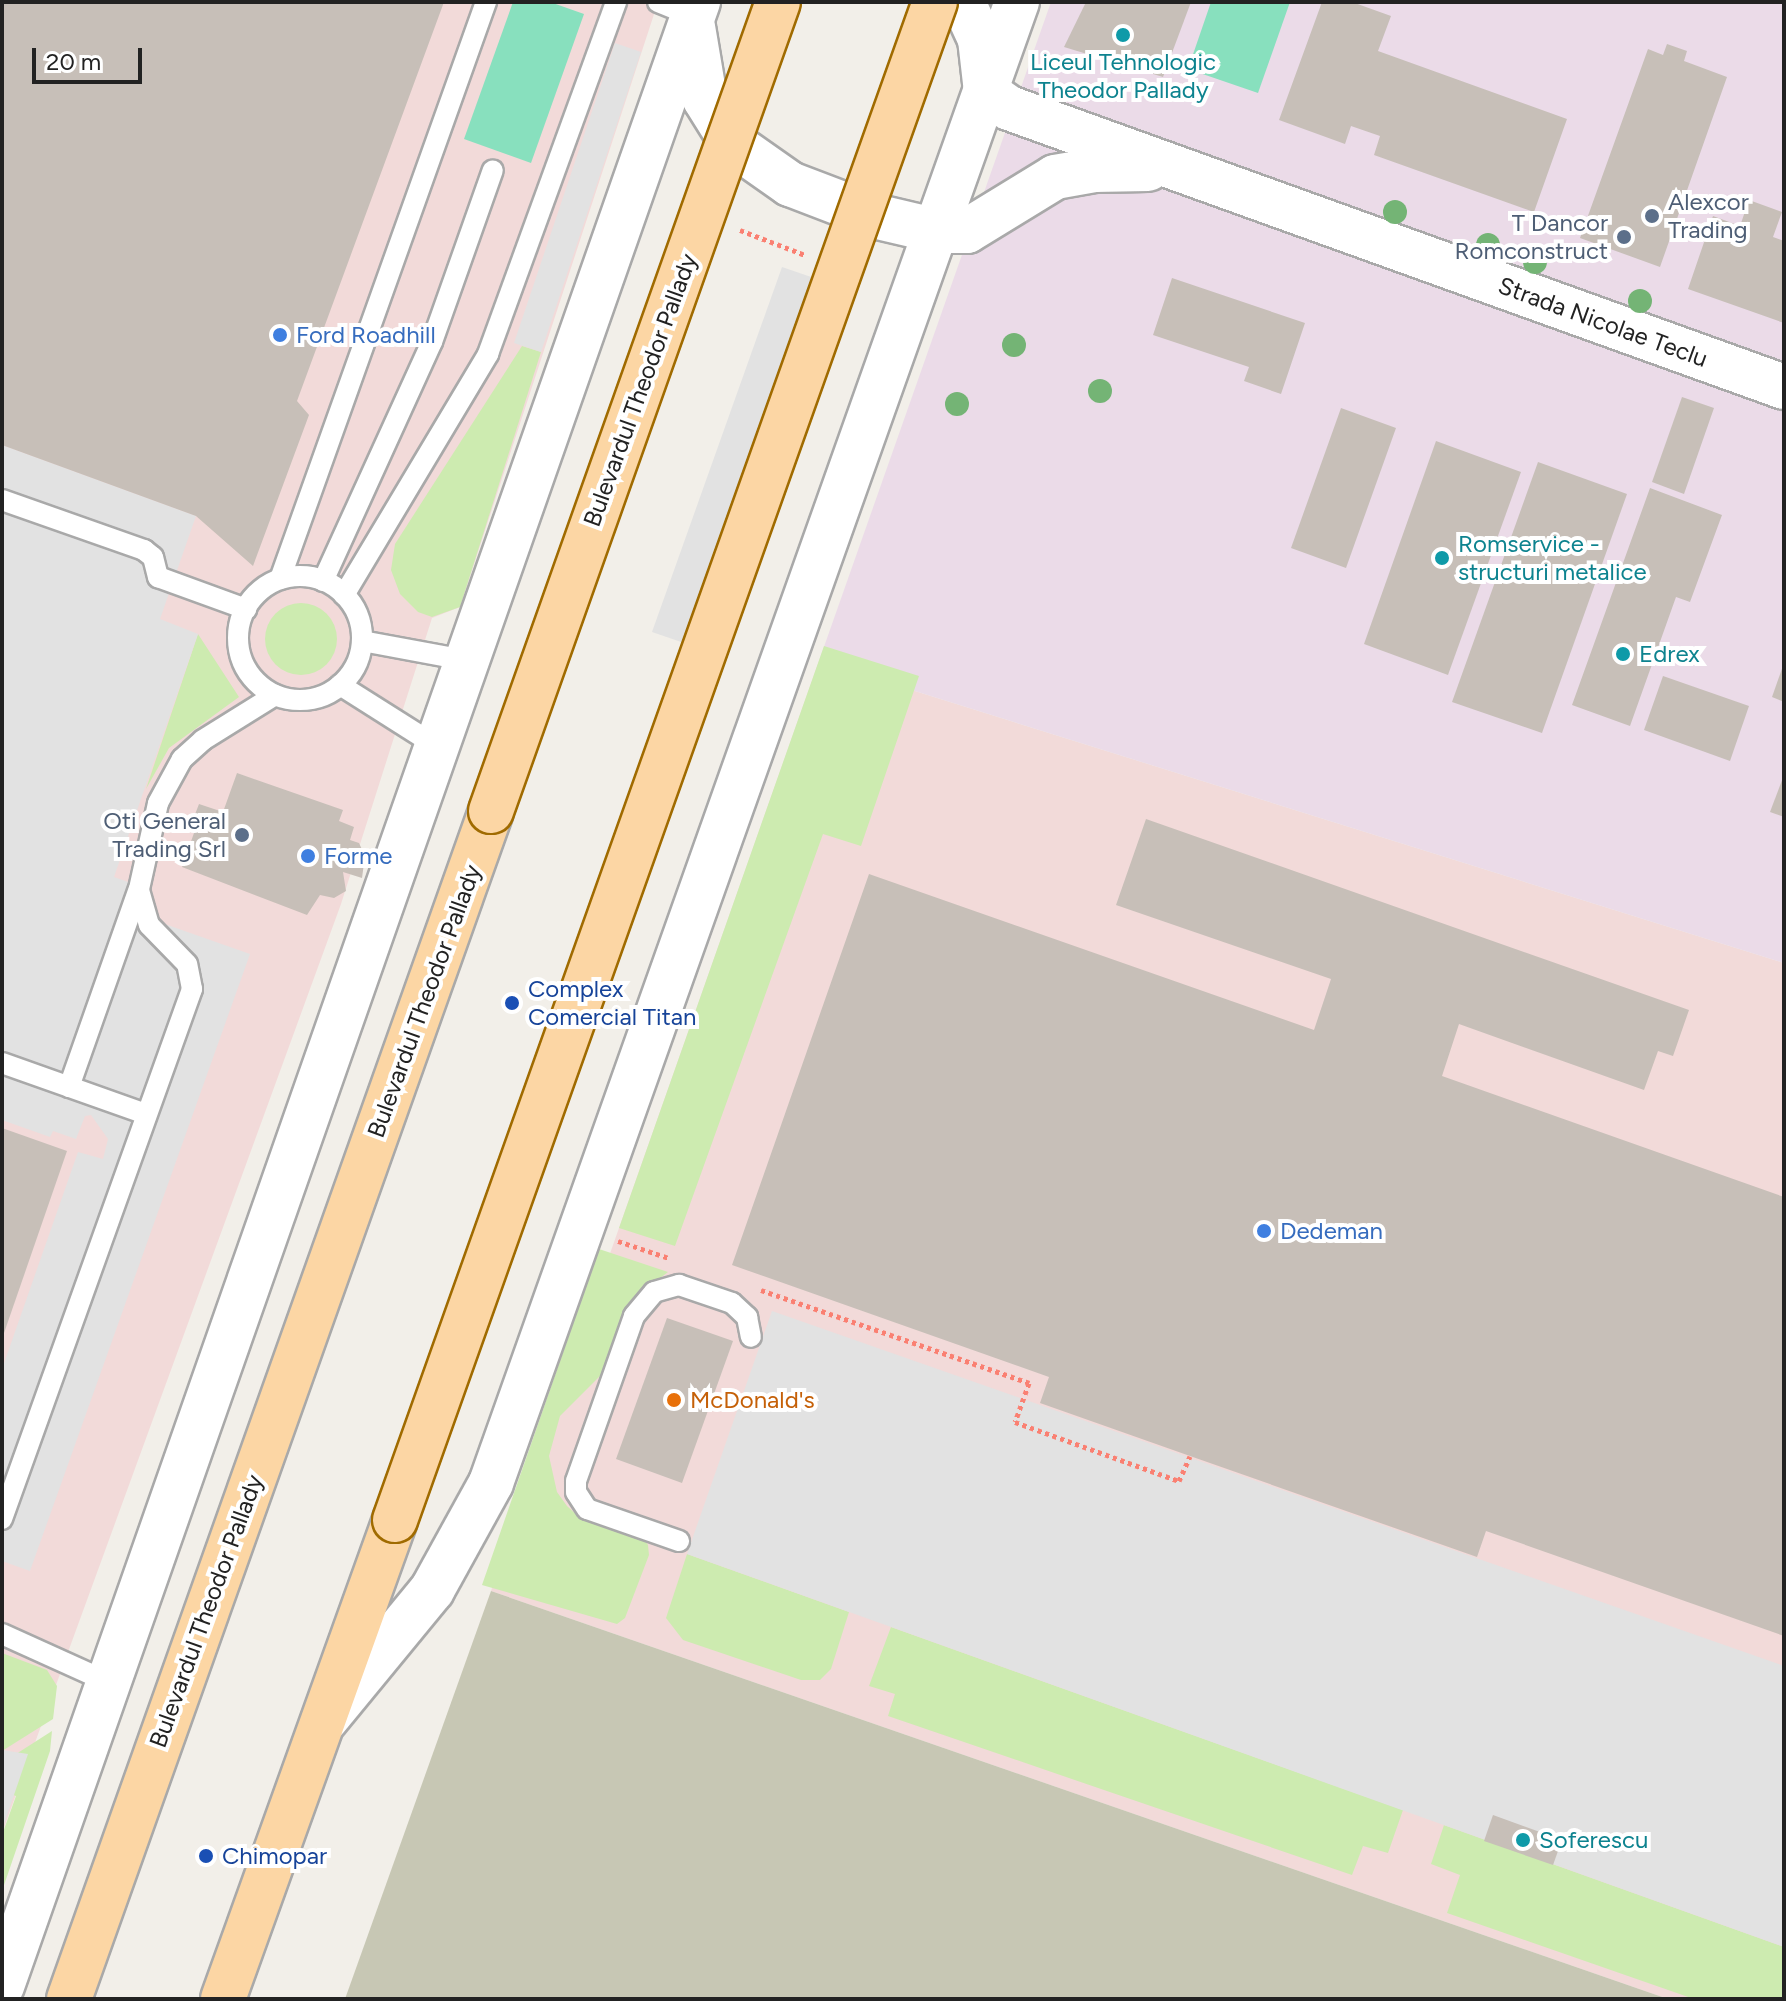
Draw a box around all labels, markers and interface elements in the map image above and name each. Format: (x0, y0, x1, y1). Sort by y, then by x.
marker: Liceul Tehnologic Theodor Pallady (1114, 26, 1132, 44)
scale bar (36, 32, 146, 82)
text: 20 m (46, 47, 101, 76)
place label: Liceul Tehnologic Theodor Pallady (1030, 48, 1216, 104)
place label: Alexcor Trading (1668, 188, 1749, 244)
marker: Alexcor Trading (1643, 207, 1661, 225)
place label: T Dancor Romconstruct (1455, 209, 1608, 265)
marker: T Dancor Romconstruct (1615, 228, 1633, 246)
street label: Bulevardul Theodor Pallady (577, 250, 703, 530)
street label: Strada Nicolae Teclu (1494, 271, 1712, 373)
place label: Ford Roadhill (296, 321, 436, 349)
marker: Ford Roadhill (271, 326, 289, 344)
place label: Romservice - structuri metalice (1458, 530, 1647, 586)
marker: Romservice - structuri metalice (1433, 549, 1451, 567)
place label: Edrex (1639, 640, 1700, 668)
marker: Edrex (1614, 645, 1632, 663)
place label: Oti General Trading Srl (103, 807, 226, 863)
marker: Oti General Trading Srl (233, 826, 251, 844)
place label: Forme (324, 842, 392, 870)
marker: Forme (299, 847, 317, 865)
street label: Bulevardul Theodor Pallady (361, 861, 487, 1141)
place label: Complex Comercial Titan (528, 975, 696, 1031)
marker: Complex Comercial Titan (503, 994, 521, 1012)
place label: Dedeman (1280, 1217, 1383, 1245)
marker: Dedeman (1255, 1222, 1273, 1240)
place label: McDonald's (690, 1386, 815, 1414)
marker: McDonald's (665, 1391, 683, 1409)
street label: Bulevardul Theodor Pallady (143, 1471, 269, 1751)
place label: Soferescu (1539, 1826, 1648, 1854)
marker: Soferescu (1514, 1831, 1532, 1849)
place label: Chimopar (222, 1842, 327, 1870)
marker: Chimopar (197, 1847, 215, 1865)

